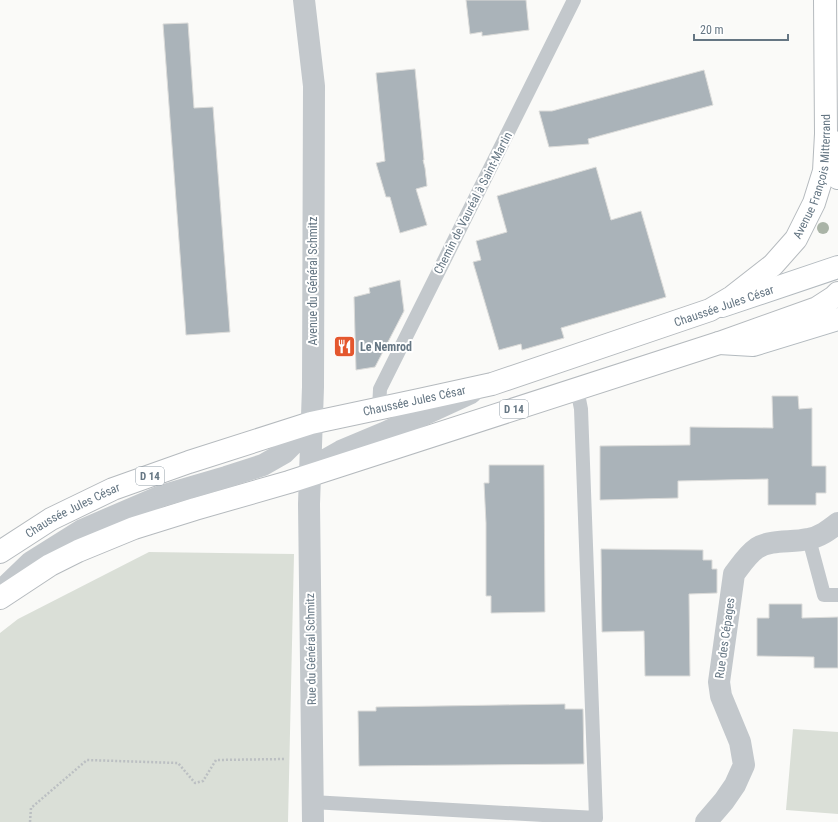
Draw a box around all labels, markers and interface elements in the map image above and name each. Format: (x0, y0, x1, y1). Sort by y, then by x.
scale bar (694, 16, 788, 42)
text: 20 m (700, 23, 724, 37)
street label: Avenue François Mitterrand (790, 114, 833, 241)
street label: Chemin de Vauréal à Saint-Martin (431, 129, 515, 276)
street label: Avenue du Général Schmitz (306, 217, 320, 345)
street label: Chaussée Jules César (672, 282, 776, 330)
restaurant icon: Le Nemrod (331, 334, 357, 360)
place label: Le Nemrod (360, 340, 412, 354)
street label: Chaussée Jules César (362, 383, 467, 419)
road number: D 14 (500, 400, 528, 418)
road number: D 14 (136, 467, 164, 485)
street label: Chaussée Jules César (23, 480, 122, 541)
street label: Rue du Général Schmitz (303, 593, 319, 705)
street label: Rue des Cépages (712, 597, 738, 679)

